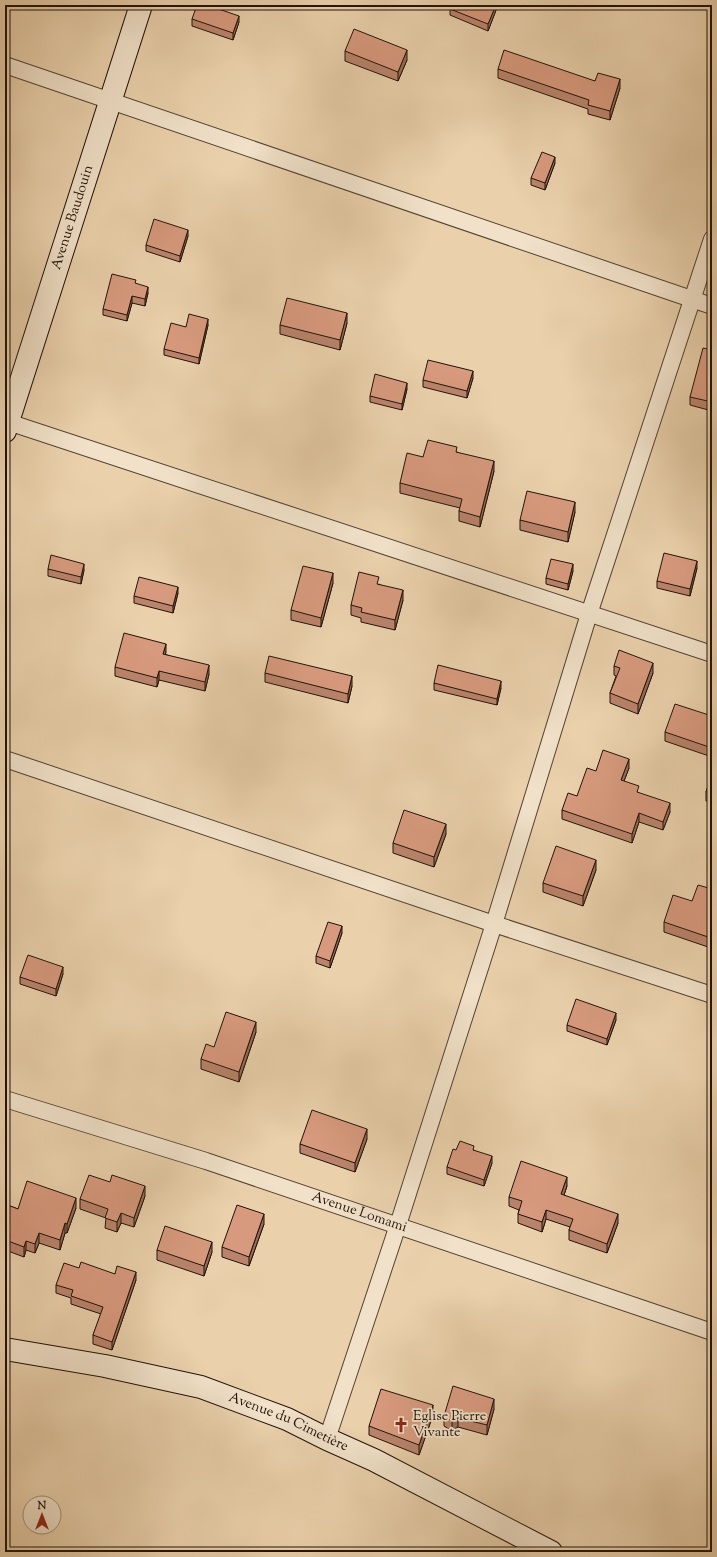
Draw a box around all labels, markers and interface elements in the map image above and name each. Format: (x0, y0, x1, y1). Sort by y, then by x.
street label: Avenue Baudouin (47, 163, 99, 272)
street label: Avenue Lomami (309, 1187, 410, 1238)
street label: Avenue du Cimetière (226, 1388, 351, 1457)
place label: Eglise Pierre Vivante (413, 1407, 486, 1443)
church icon: Eglise Pierre Vivante (392, 1416, 410, 1434)
north arrow (22, 1495, 62, 1535)
text: N (37, 1498, 47, 1514)

